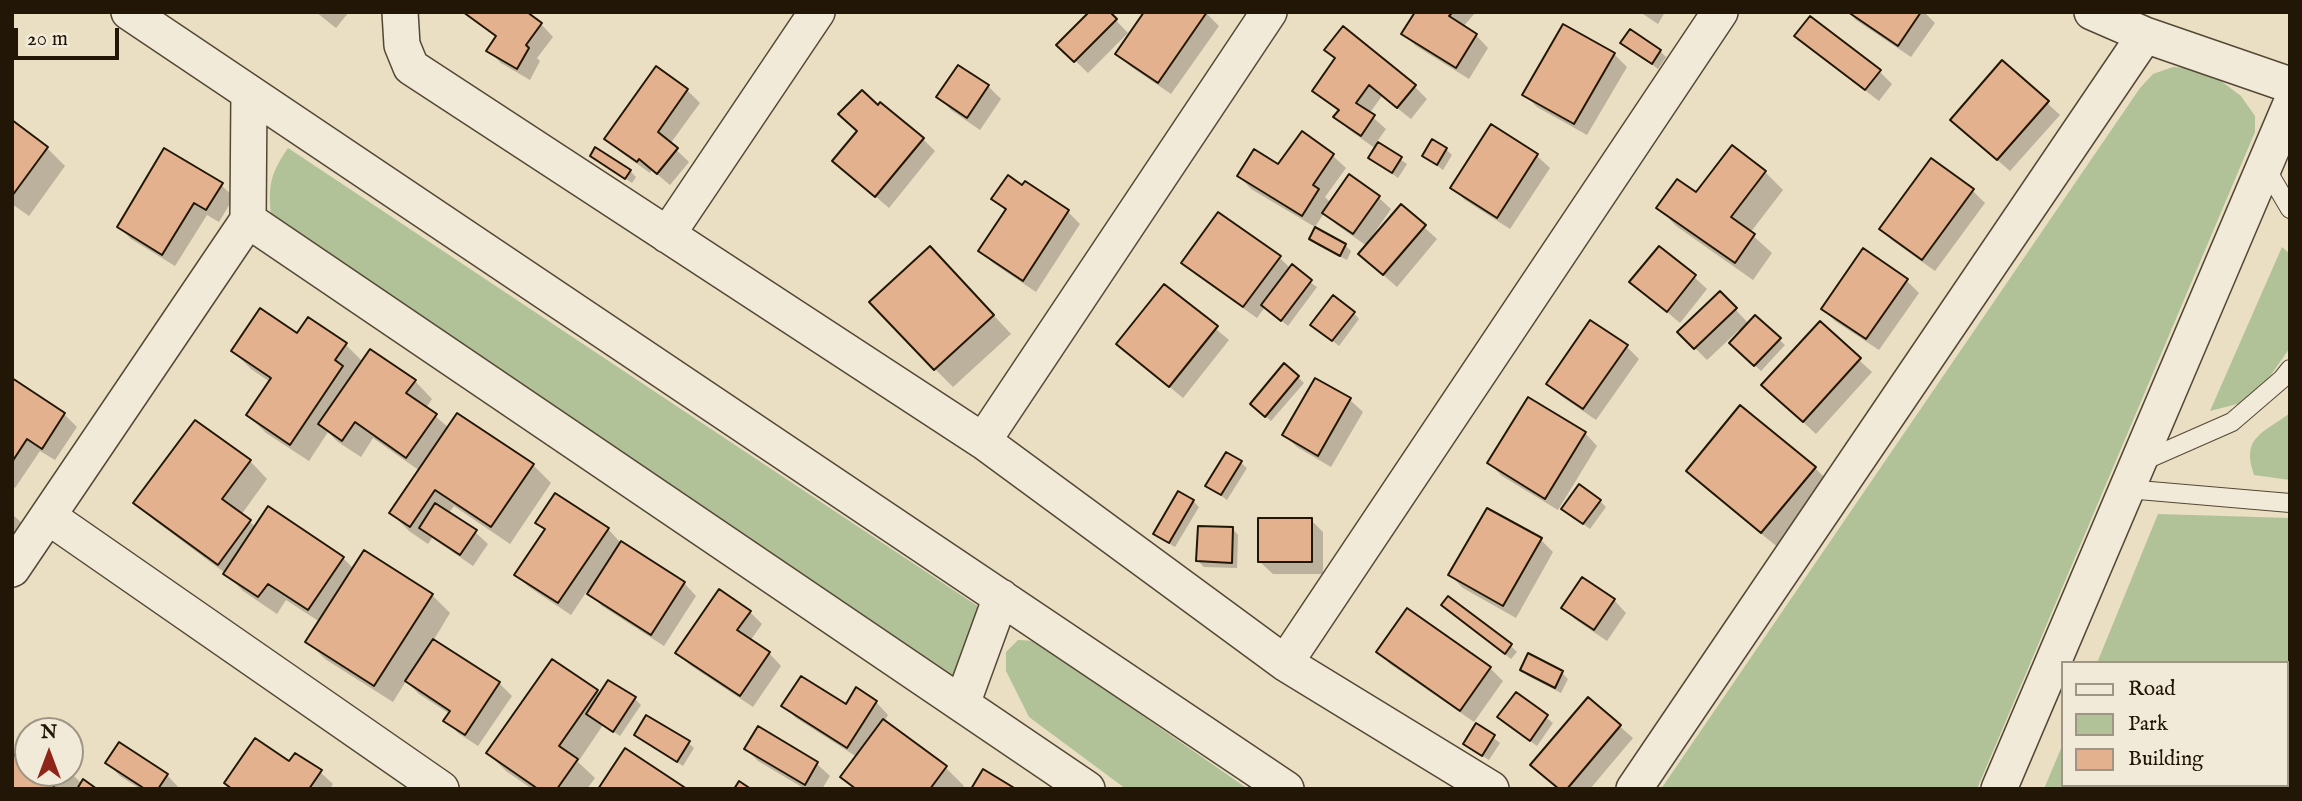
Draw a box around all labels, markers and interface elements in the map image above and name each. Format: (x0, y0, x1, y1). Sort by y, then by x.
scale bar (18, 14, 122, 58)
text: 20 m (27, 26, 68, 53)
legend (2060, 661, 2288, 787)
text: Road (2128, 676, 2175, 703)
text: Park (2128, 711, 2168, 738)
north arrow (14, 717, 84, 787)
text: N (41, 721, 57, 745)
text: Building (2128, 746, 2203, 773)

